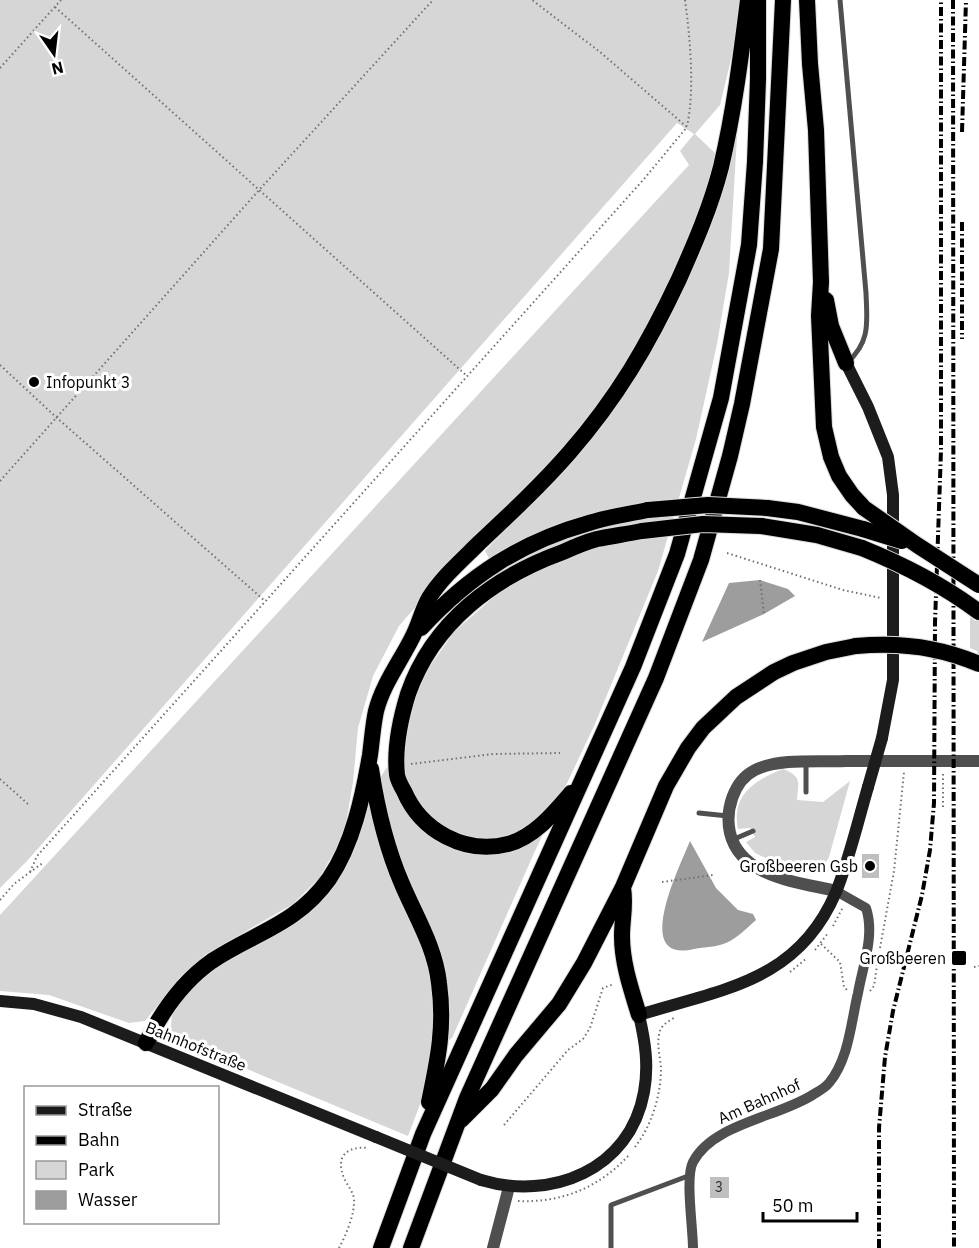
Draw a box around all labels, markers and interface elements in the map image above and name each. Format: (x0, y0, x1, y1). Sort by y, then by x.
north arrow (24, 24, 84, 84)
text: N (50, 57, 66, 80)
place label: Infopunkt 3 (46, 372, 130, 392)
marker: Infopunkt 3 (27, 375, 41, 389)
place label: Großbeeren Gsb (740, 856, 858, 876)
marker: Großbeeren Gsb (863, 859, 877, 873)
place label: Großbeeren (859, 948, 946, 968)
marker: Großbeeren (950, 949, 968, 967)
street label: Bahnhofstraße (143, 1017, 250, 1075)
street label: Am Bahnhof (715, 1074, 803, 1128)
legend (24, 1086, 219, 1224)
text: Straße (78, 1098, 132, 1121)
text: Bahn (78, 1128, 120, 1151)
text: Park (78, 1158, 115, 1181)
house number: 3 (715, 1178, 723, 1196)
scale bar (763, 1185, 858, 1223)
text: Wasser (78, 1188, 138, 1211)
text: 50 m (772, 1194, 814, 1217)

